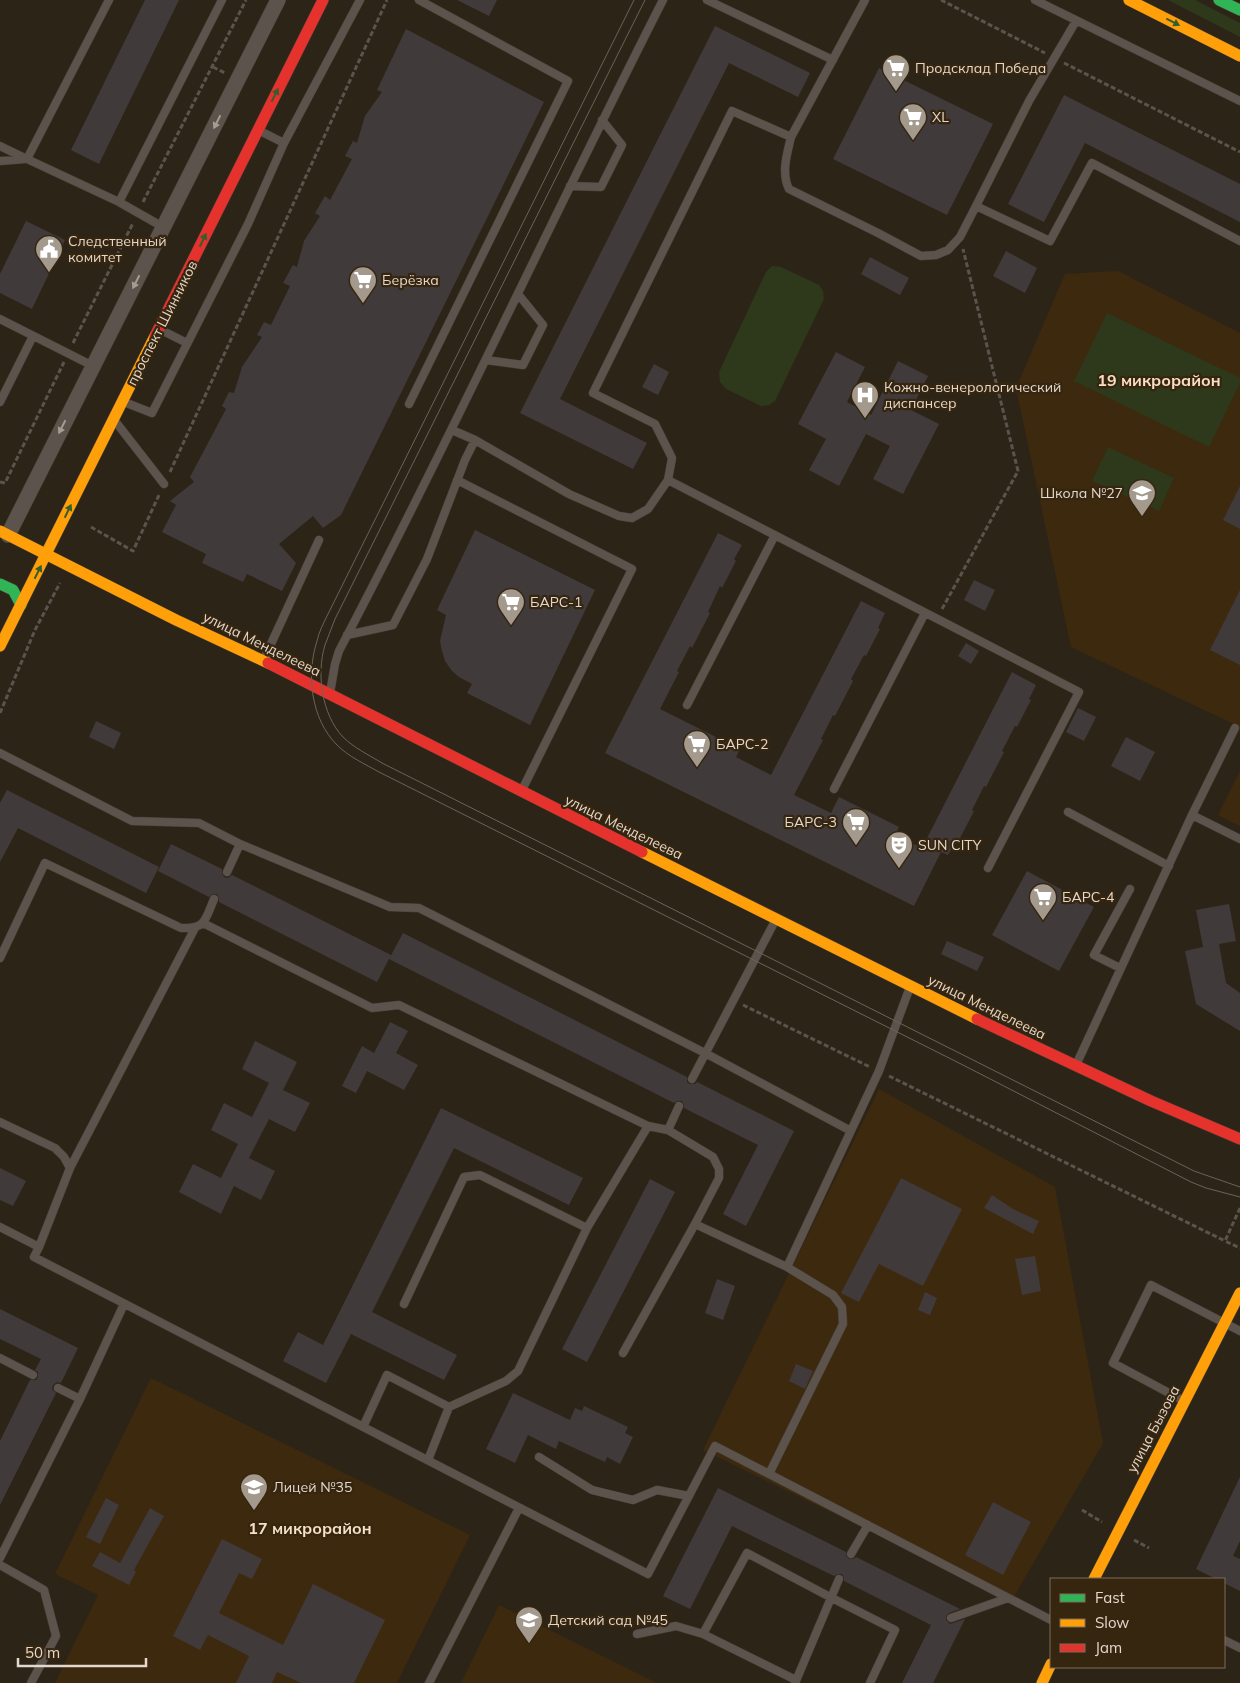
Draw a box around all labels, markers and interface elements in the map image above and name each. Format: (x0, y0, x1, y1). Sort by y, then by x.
one-way arrow (1165, 18, 1180, 26)
supermarket icon: Продсклад Победа (881, 53, 911, 92)
place label: Продсклад Победа (915, 59, 1046, 77)
one-way arrow (272, 88, 280, 102)
supermarket icon: XL (898, 102, 928, 141)
place label: XL (932, 108, 949, 126)
one-way arrow (213, 114, 221, 129)
place label: Следственный комитет (68, 232, 167, 266)
one-way arrow (199, 233, 207, 248)
public building icon: Следственный комитет (34, 234, 64, 273)
street label: проспект Шинников (123, 257, 201, 388)
supermarket icon: Берёзка (348, 265, 378, 304)
place label: Берёзка (382, 271, 439, 289)
one-way arrow (132, 275, 140, 289)
district label: 19 микрорайон (1097, 370, 1221, 390)
place label: Кожно-венерологический диспансер (884, 378, 1061, 412)
hospital icon: Кожно-венерологический диспансер (850, 380, 880, 419)
one-way arrow (58, 420, 66, 434)
school or university icon: Школа №27 (1127, 478, 1157, 517)
place label: Школа №27 (1040, 484, 1123, 502)
one-way arrow (64, 504, 72, 518)
one-way arrow (34, 564, 42, 579)
supermarket icon: БАРС-1 (496, 587, 526, 626)
place label: БАРС-1 (530, 593, 582, 611)
street label: улица Менделеева (200, 608, 324, 680)
supermarket icon: БАРС-2 (682, 729, 712, 768)
place label: БАРС-2 (716, 735, 768, 753)
street label: улица Менделеева (562, 791, 686, 863)
supermarket icon: БАРС-3 (841, 807, 871, 846)
place label: БАРС-3 (785, 813, 837, 831)
theatre icon: SUN CITY (884, 830, 914, 869)
place label: SUN CITY (918, 836, 982, 854)
supermarket icon: БАРС-4 (1028, 882, 1058, 921)
place label: БАРС-4 (1062, 888, 1115, 906)
street label: улица Менделеева (925, 971, 1049, 1043)
street label: улица Бызова (1123, 1382, 1183, 1476)
school or university icon: Лицей №35 (239, 1472, 269, 1511)
place label: Лицей №35 (273, 1478, 352, 1496)
district label: 17 микрорайон (248, 1518, 372, 1538)
legend (1050, 1578, 1225, 1668)
text: Fast (1095, 1588, 1125, 1607)
school or university icon: Детский сад №45 (514, 1605, 544, 1644)
place label: Детский сад №45 (548, 1611, 668, 1629)
text: Slow (1095, 1613, 1129, 1632)
scale bar (18, 1636, 145, 1668)
text: Jam (1095, 1638, 1122, 1657)
text: 50 m (25, 1643, 60, 1662)

